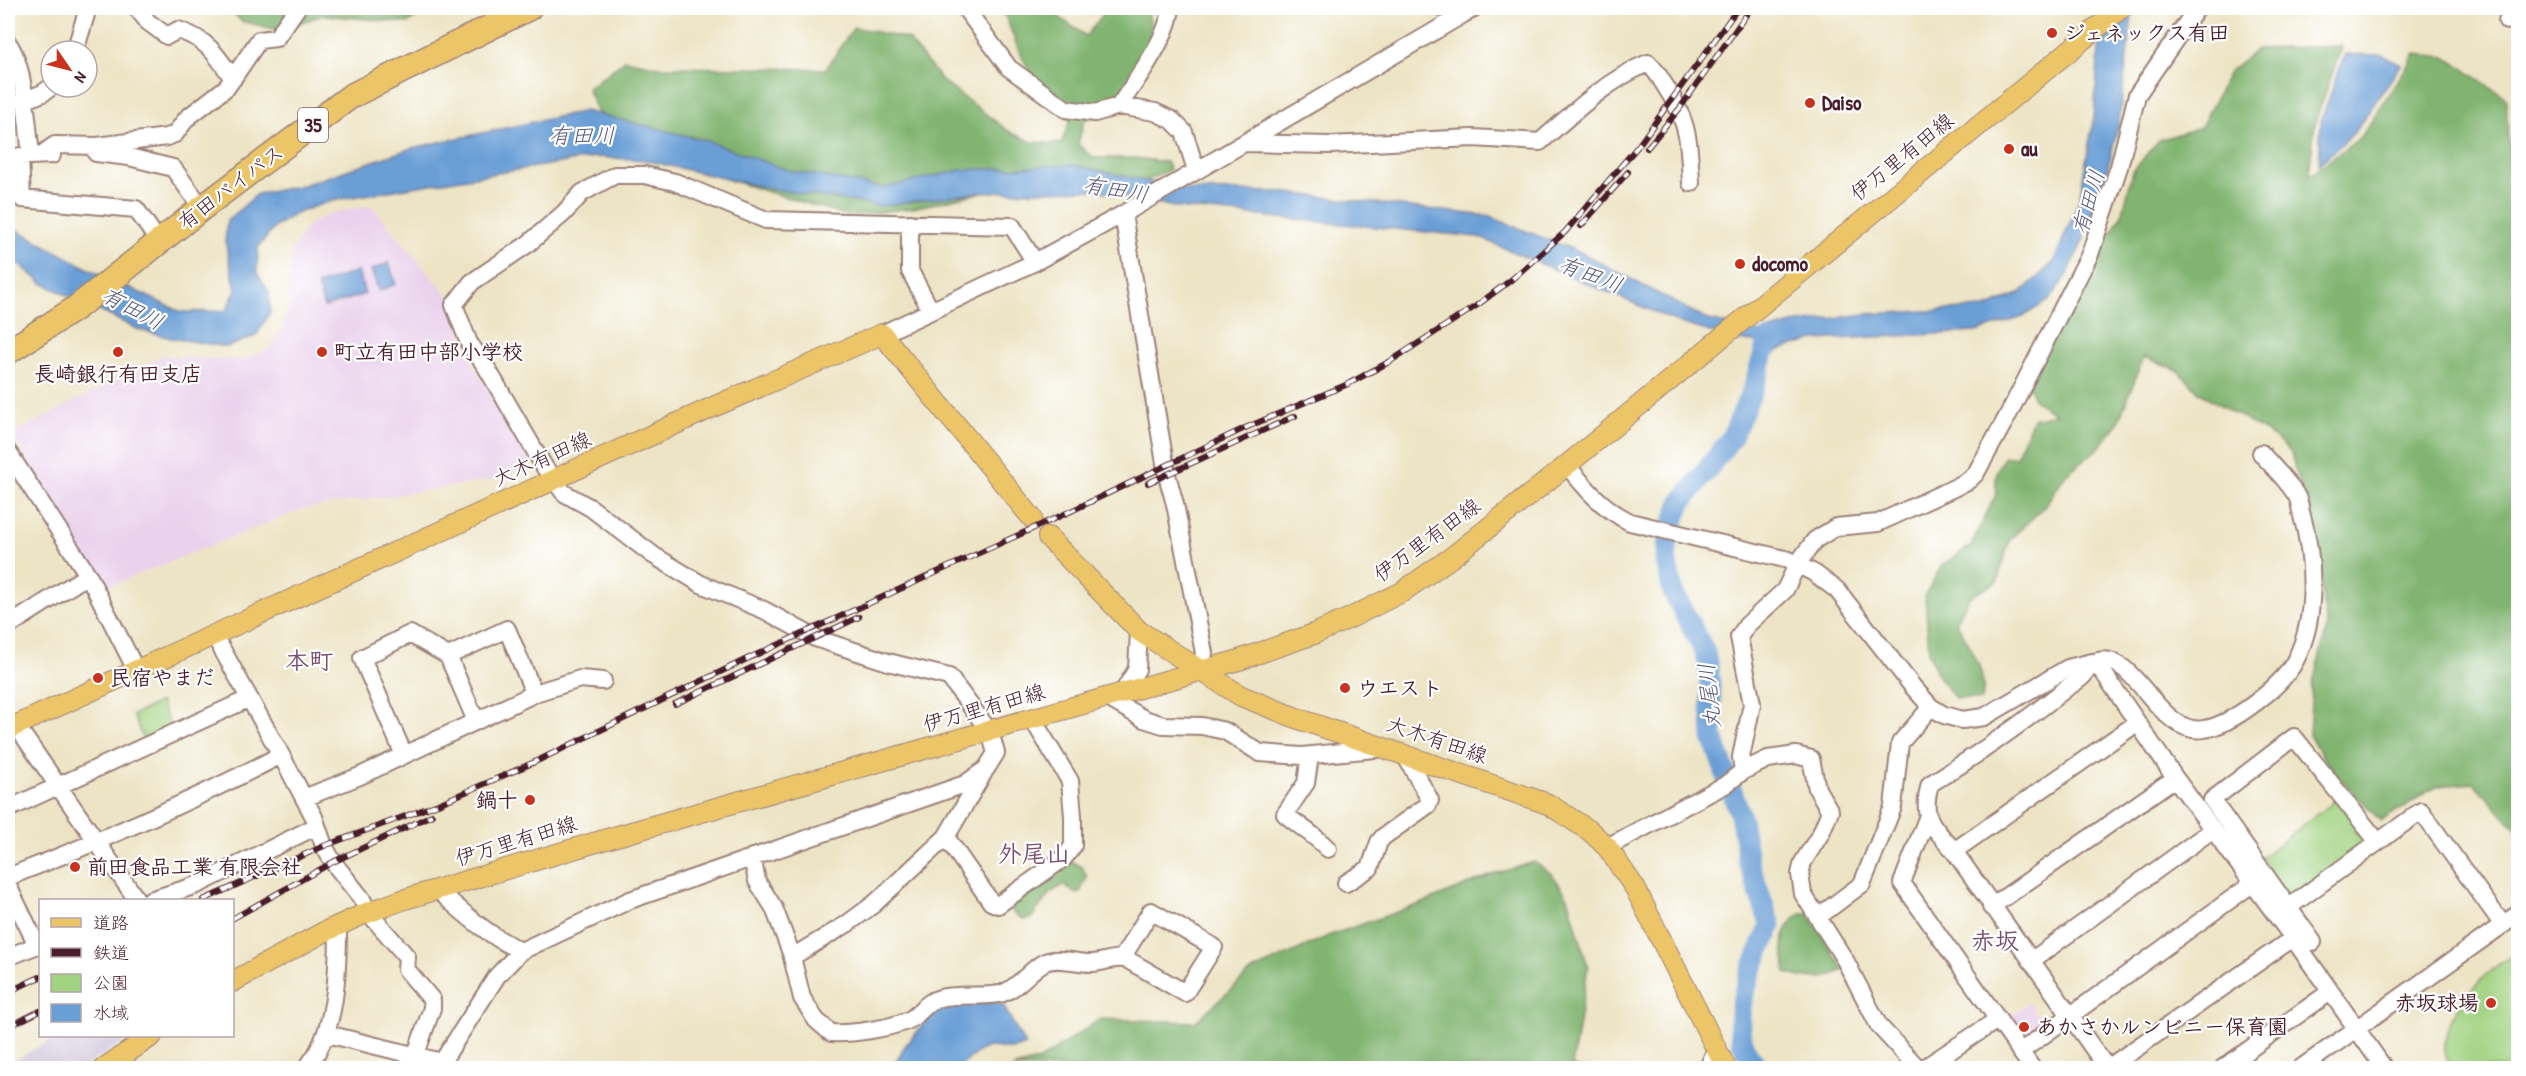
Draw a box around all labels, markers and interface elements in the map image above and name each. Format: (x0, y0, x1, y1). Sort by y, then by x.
place label: ジェネックス有田 (2064, 18, 2229, 47)
marker: ジェネックス有田 (2045, 26, 2059, 40)
north arrow (39, 39, 99, 99)
text: N (70, 68, 93, 88)
place label: Daiso (1822, 88, 1862, 117)
marker: Daiso (1803, 96, 1817, 110)
street label: 伊万里有田線 (1844, 106, 1960, 208)
road number: 35 (298, 108, 328, 142)
water label: 有田川 (549, 120, 615, 150)
place label: au (2021, 134, 2038, 163)
street label: 有田バイパス (172, 137, 290, 236)
marker: au (2002, 142, 2016, 156)
water label: 有田川 (2064, 166, 2112, 238)
water label: 有田川 (1081, 168, 1151, 210)
water label: 有田川 (1555, 248, 1627, 300)
place label: docomo (1752, 249, 1809, 278)
marker: docomo (1733, 257, 1747, 271)
water label: 有田川 (97, 279, 169, 337)
place label: 町立有田中部小学校 (334, 337, 523, 366)
marker: 長崎銀行有田支店 (111, 345, 125, 359)
marker: 町立有田中部小学校 (315, 345, 329, 359)
place label: 長崎銀行有田支店 (34, 359, 202, 388)
street label: 大木有田線 (488, 424, 596, 493)
street label: 伊万里有田線 (1367, 491, 1486, 588)
district label: 本町 (285, 644, 333, 676)
water label: 丸尾川 (1691, 662, 1727, 730)
place label: 民宿やまだ (110, 663, 215, 692)
marker: 民宿やまだ (91, 671, 105, 685)
place label: ウエスト (1357, 673, 1443, 702)
street label: 伊万里有田線 (919, 676, 1048, 739)
marker: ウエスト (1338, 681, 1352, 695)
street label: 大木有田線 (1383, 709, 1492, 770)
place label: 鍋十 (476, 785, 518, 814)
marker: 鍋十 (523, 793, 537, 807)
street label: 伊万里有田線 (451, 808, 580, 873)
district label: 外尾山 (998, 837, 1070, 869)
place label: 前田食品工業 有限会社 (87, 852, 302, 881)
marker: 前田食品工業 有限会社 (68, 860, 82, 874)
legend (39, 899, 234, 1037)
text: 道路 (93, 910, 129, 935)
district label: 赤坂 (1971, 924, 2019, 956)
text: 鉄道 (93, 940, 129, 965)
text: 公園 (93, 970, 129, 995)
place label: 赤坂球場 (2395, 988, 2479, 1017)
marker: 赤坂球場 (2484, 996, 2498, 1010)
text: 水域 (93, 1000, 129, 1025)
place label: あかさかルンビニー保育園 (2036, 1012, 2288, 1041)
marker: あかさかルンビニー保育園 (2017, 1020, 2031, 1034)

